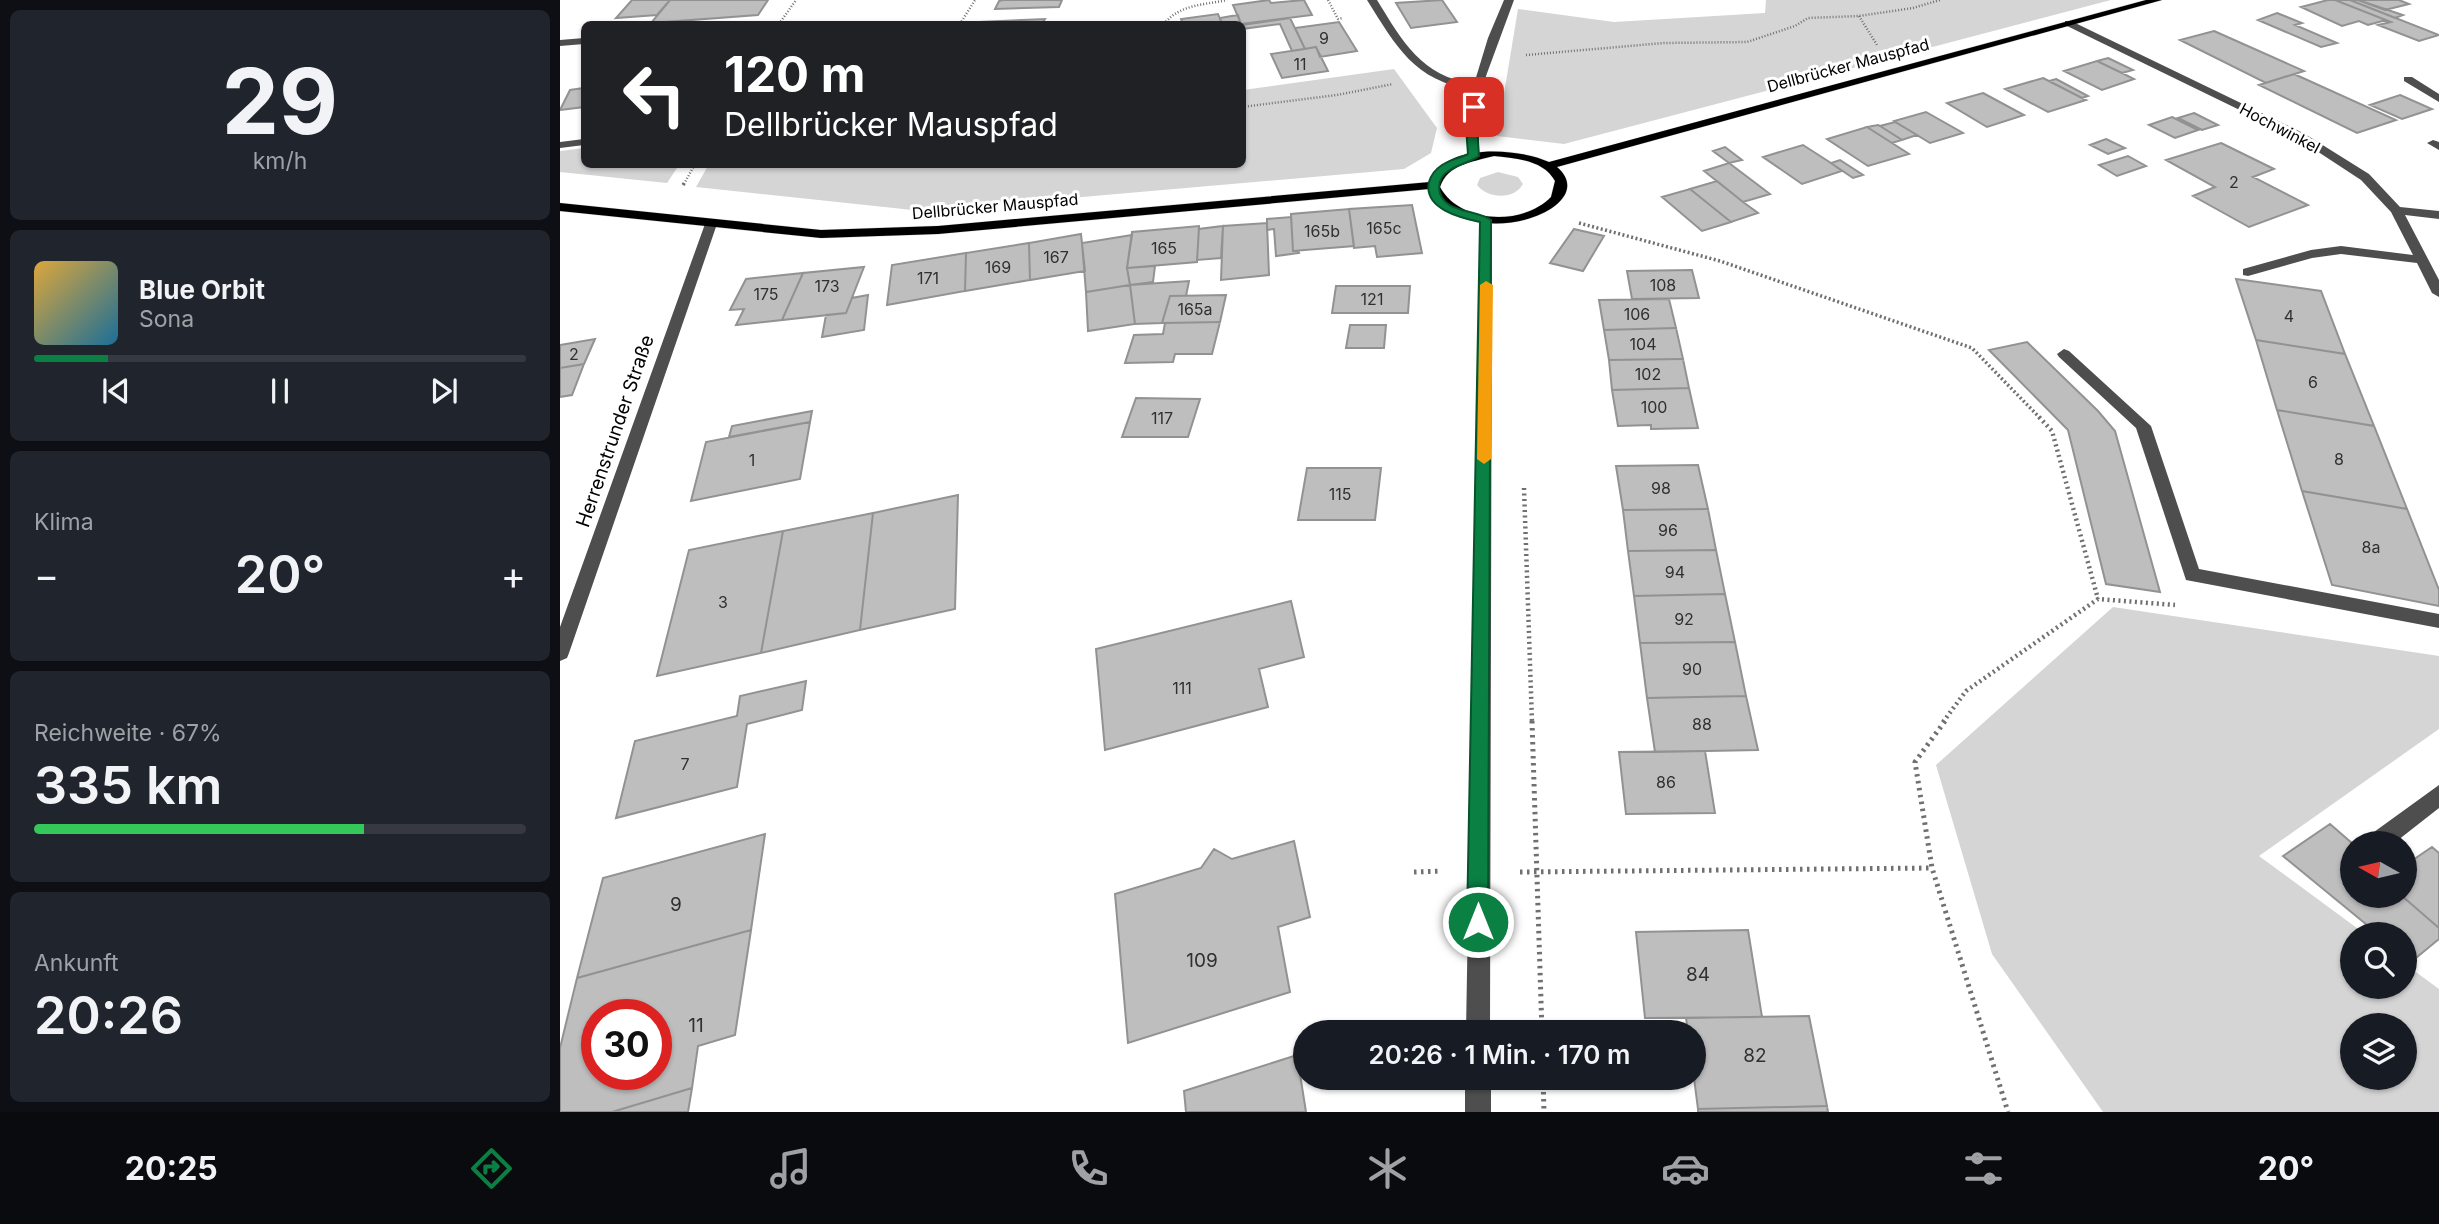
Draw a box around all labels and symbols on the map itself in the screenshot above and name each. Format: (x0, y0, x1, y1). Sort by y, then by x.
house number: 9 (1319, 28, 1329, 48)
street label: Dellbrücker Mauspfad (1765, 34, 1931, 96)
house number: 11 (1293, 54, 1307, 74)
pin (1444, 77, 1504, 137)
street label: Hochwinkel (2236, 98, 2324, 158)
house number: 2 (2229, 172, 2239, 192)
street label: Dellbrücker Mauspfad (911, 189, 1079, 223)
house number: 165c (1366, 218, 1402, 238)
house number: 165b (1304, 221, 1340, 241)
house number: 165 (1151, 238, 1177, 258)
house number: 167 (1043, 247, 1069, 267)
house number: 169 (985, 257, 1011, 277)
house number: 171 (917, 268, 939, 288)
house number: 108 (1650, 275, 1676, 295)
house number: 173 (814, 276, 840, 296)
house number: 175 (753, 284, 779, 304)
house number: 121 (1361, 289, 1383, 309)
house number: 165a (1177, 299, 1213, 319)
house number: 106 (1624, 304, 1650, 324)
house number: 4 (2284, 306, 2294, 326)
street label: Herrenstrunder Straße (571, 332, 659, 530)
house number: 104 (1630, 334, 1656, 354)
house number: 2 (569, 344, 579, 364)
house number: 102 (1635, 364, 1661, 384)
house number: 6 (2308, 372, 2318, 392)
house number: 100 (1641, 397, 1667, 417)
house number: 117 (1151, 408, 1173, 428)
house number: 8 (2334, 449, 2344, 469)
house number: 1 (749, 450, 755, 470)
house number: 98 (1651, 478, 1671, 498)
house number: 115 (1329, 484, 1351, 504)
house number: 96 (1658, 520, 1678, 540)
house number: 8a (2362, 537, 2380, 557)
house number: 94 (1665, 562, 1685, 582)
house number: 3 (718, 592, 728, 612)
house number: 92 (1674, 609, 1694, 629)
house number: 90 (1682, 659, 1702, 679)
house number: 111 (1172, 678, 1192, 698)
house number: 88 (1692, 714, 1712, 734)
house number: 7 (680, 754, 690, 774)
house number: 86 (1656, 772, 1676, 792)
north arrow (2340, 831, 2417, 908)
position arrow (1441, 885, 1515, 959)
house number: 9 (670, 893, 682, 916)
house number: 109 (1186, 949, 1218, 972)
house number: 84 (1686, 963, 1710, 986)
speed limit sign: 30 (581, 999, 672, 1090)
house number: 11 (688, 1014, 704, 1037)
house number: 82 (1743, 1044, 1767, 1067)

